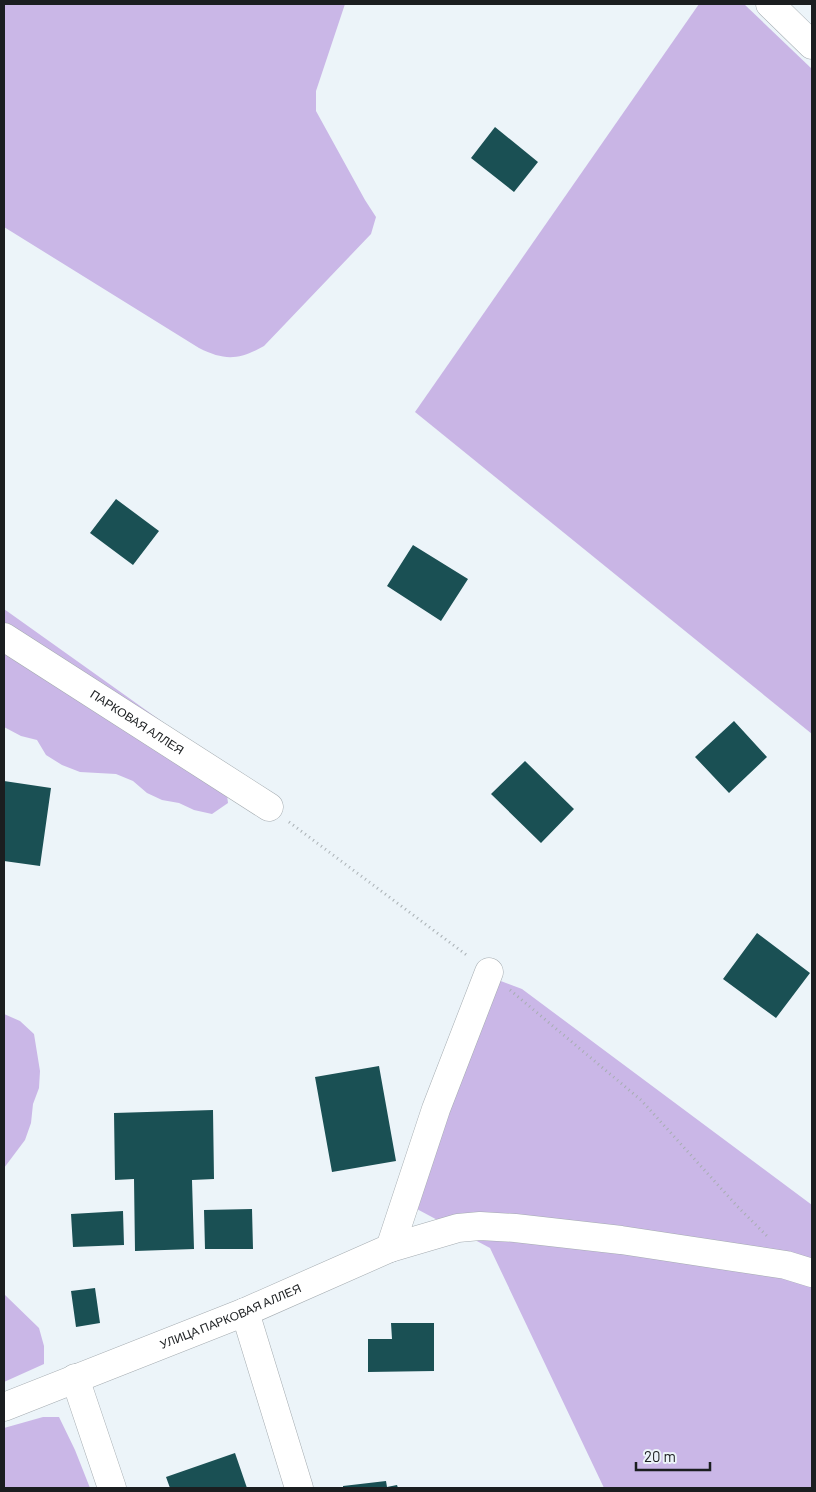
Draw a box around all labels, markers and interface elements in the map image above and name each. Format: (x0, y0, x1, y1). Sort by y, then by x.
street label: ПАРКОВАЯ АЛЛЕЯ (88, 686, 187, 757)
street label: УЛИЦА ПАРКОВАЯ АЛЛЕЯ (158, 1280, 303, 1351)
scale bar (636, 1440, 710, 1472)
text: 20 m (644, 1447, 676, 1465)

